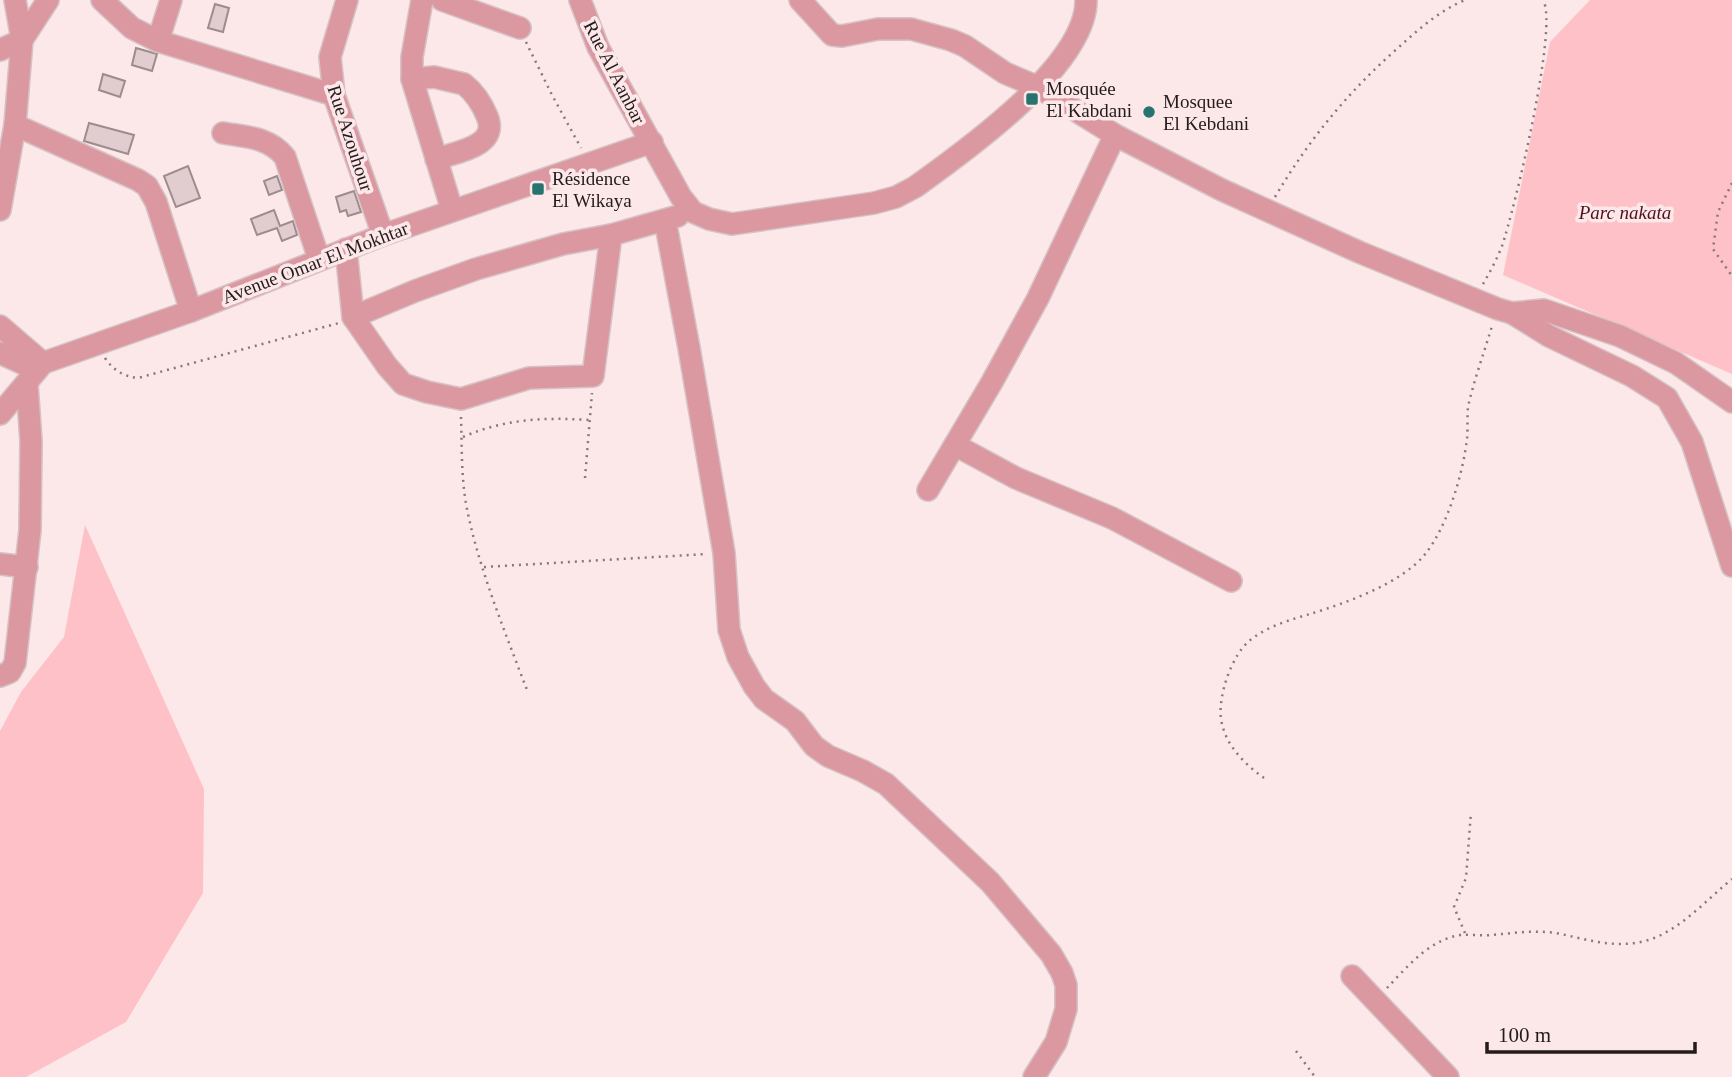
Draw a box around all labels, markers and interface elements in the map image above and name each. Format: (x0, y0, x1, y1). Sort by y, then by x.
street label: Rue Al Aanbar (580, 17, 650, 128)
place label: Mosquée El Kabdani (1046, 78, 1132, 121)
street label: Rue Azouhour (323, 82, 378, 194)
marker: Mosquée El Kabdani (1024, 91, 1040, 107)
place label: Mosquee El Kebdani (1163, 91, 1249, 134)
marker: Mosquee El Kebdani (1141, 104, 1157, 120)
place label: Résidence El Wikaya (552, 168, 632, 211)
marker: Résidence El Wikaya (530, 181, 546, 197)
park label: Parc nakata (1578, 202, 1671, 223)
street label: Avenue Omar El Mokhtar (219, 217, 412, 308)
scale bar (1487, 1010, 1695, 1054)
text: 100 m (1498, 1023, 1551, 1047)

